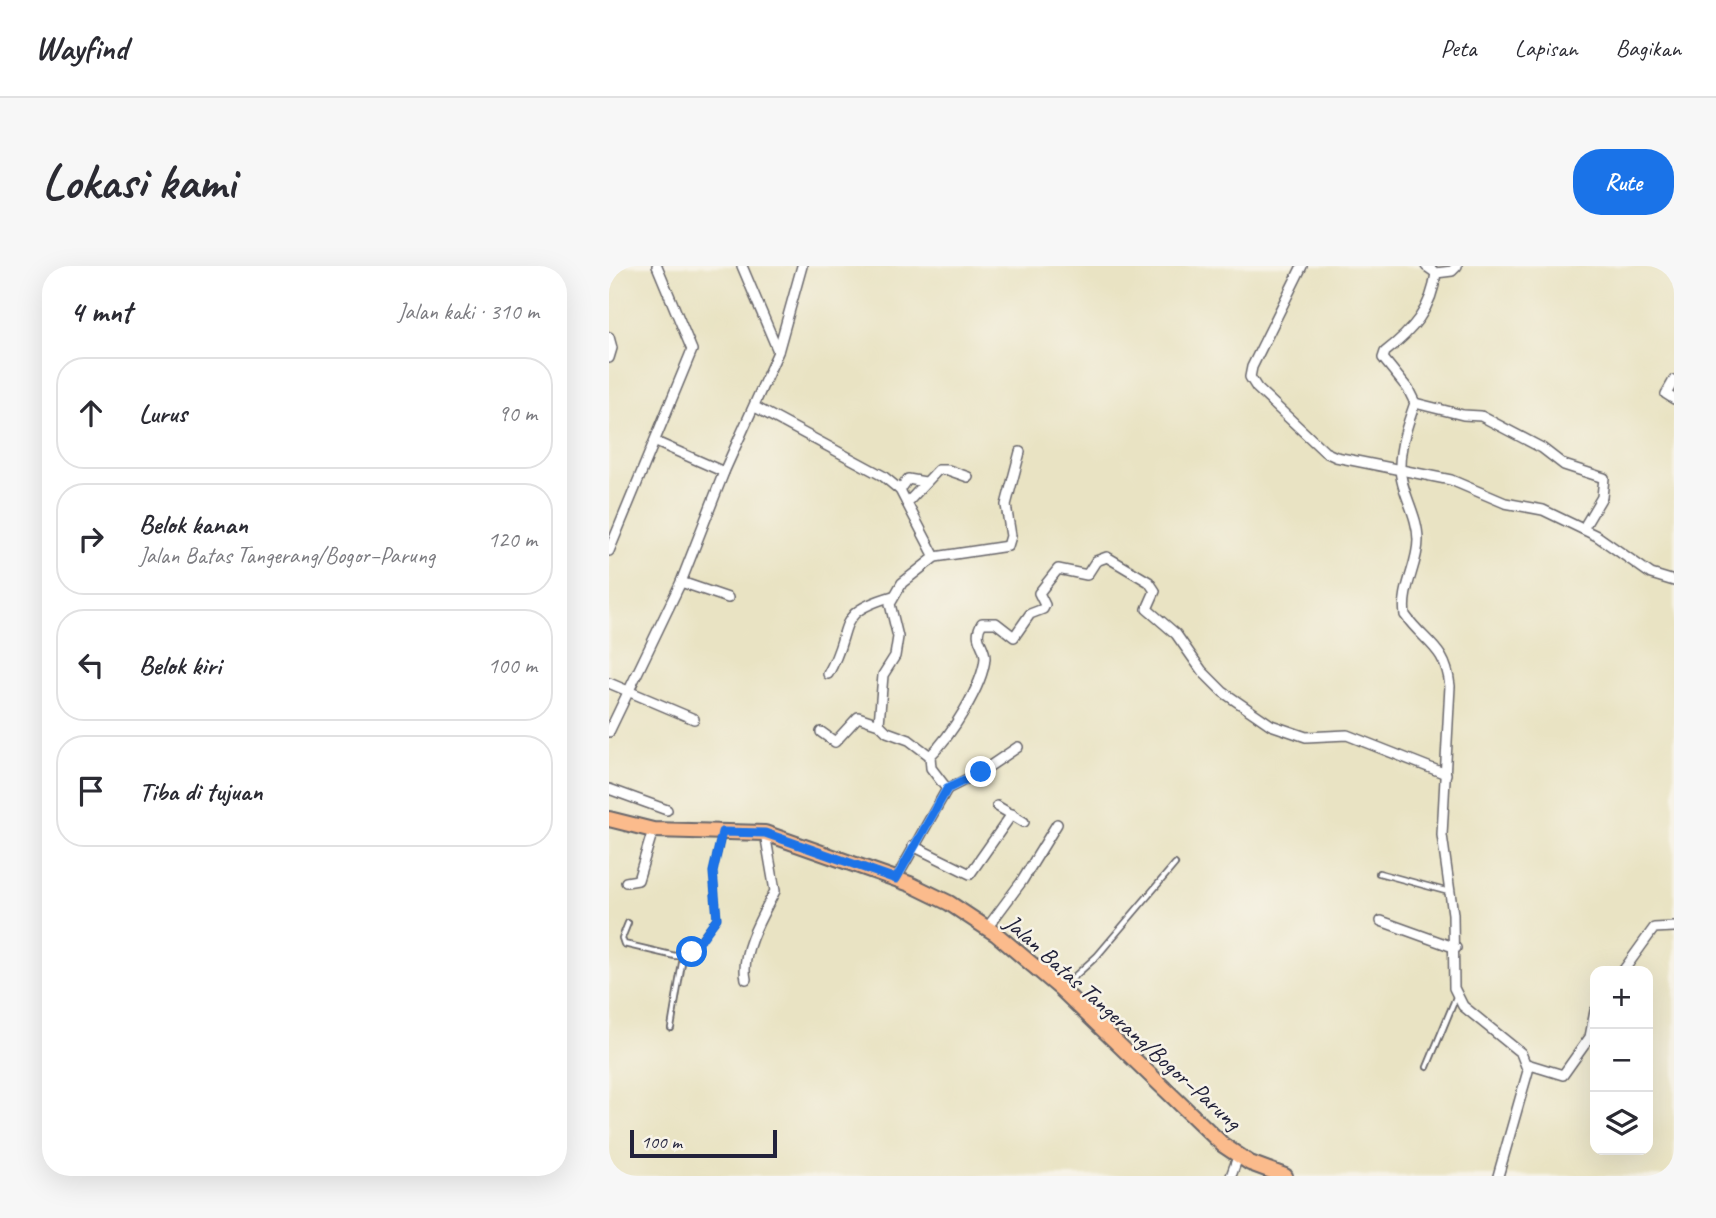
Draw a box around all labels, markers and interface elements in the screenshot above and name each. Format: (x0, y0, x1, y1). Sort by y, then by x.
text: Wayfind (35, 27, 128, 69)
text: Peta (1440, 33, 1477, 63)
text: Lapisan (1515, 33, 1578, 63)
text: Bagikan (1616, 33, 1681, 63)
button: Rute (1573, 149, 1674, 215)
text: Lokasi kami (42, 151, 235, 213)
text: 4 mnt (70, 293, 132, 331)
text: Jalan kaki · 310 m (397, 297, 539, 326)
icon: ahead (72, 394, 110, 432)
text: Lurus (139, 397, 187, 430)
text: 90 m (498, 399, 537, 428)
text: Belok kanan (139, 508, 248, 541)
icon: right (72, 520, 110, 558)
text: 120 m (488, 525, 537, 554)
text: Jalan Batas Tangerang/Bogor–Parung (139, 541, 435, 570)
icon: left (72, 646, 110, 684)
text: Belok kiri (139, 649, 221, 682)
text: 100 m (488, 651, 537, 680)
route end (965, 756, 996, 787)
icon: arrive (72, 772, 110, 810)
text: Tiba di tujuan (139, 775, 263, 808)
street label: Jalan Batas Tangerang/Bogor–Parung (997, 907, 1249, 1137)
route start (676, 936, 707, 967)
map controls (1590, 966, 1653, 1155)
button: + (1590, 966, 1653, 1029)
button: − (1590, 1029, 1653, 1092)
button: layers (1590, 1092, 1653, 1155)
scale bar (630, 1127, 777, 1159)
text: 100 m (641, 1130, 682, 1154)

